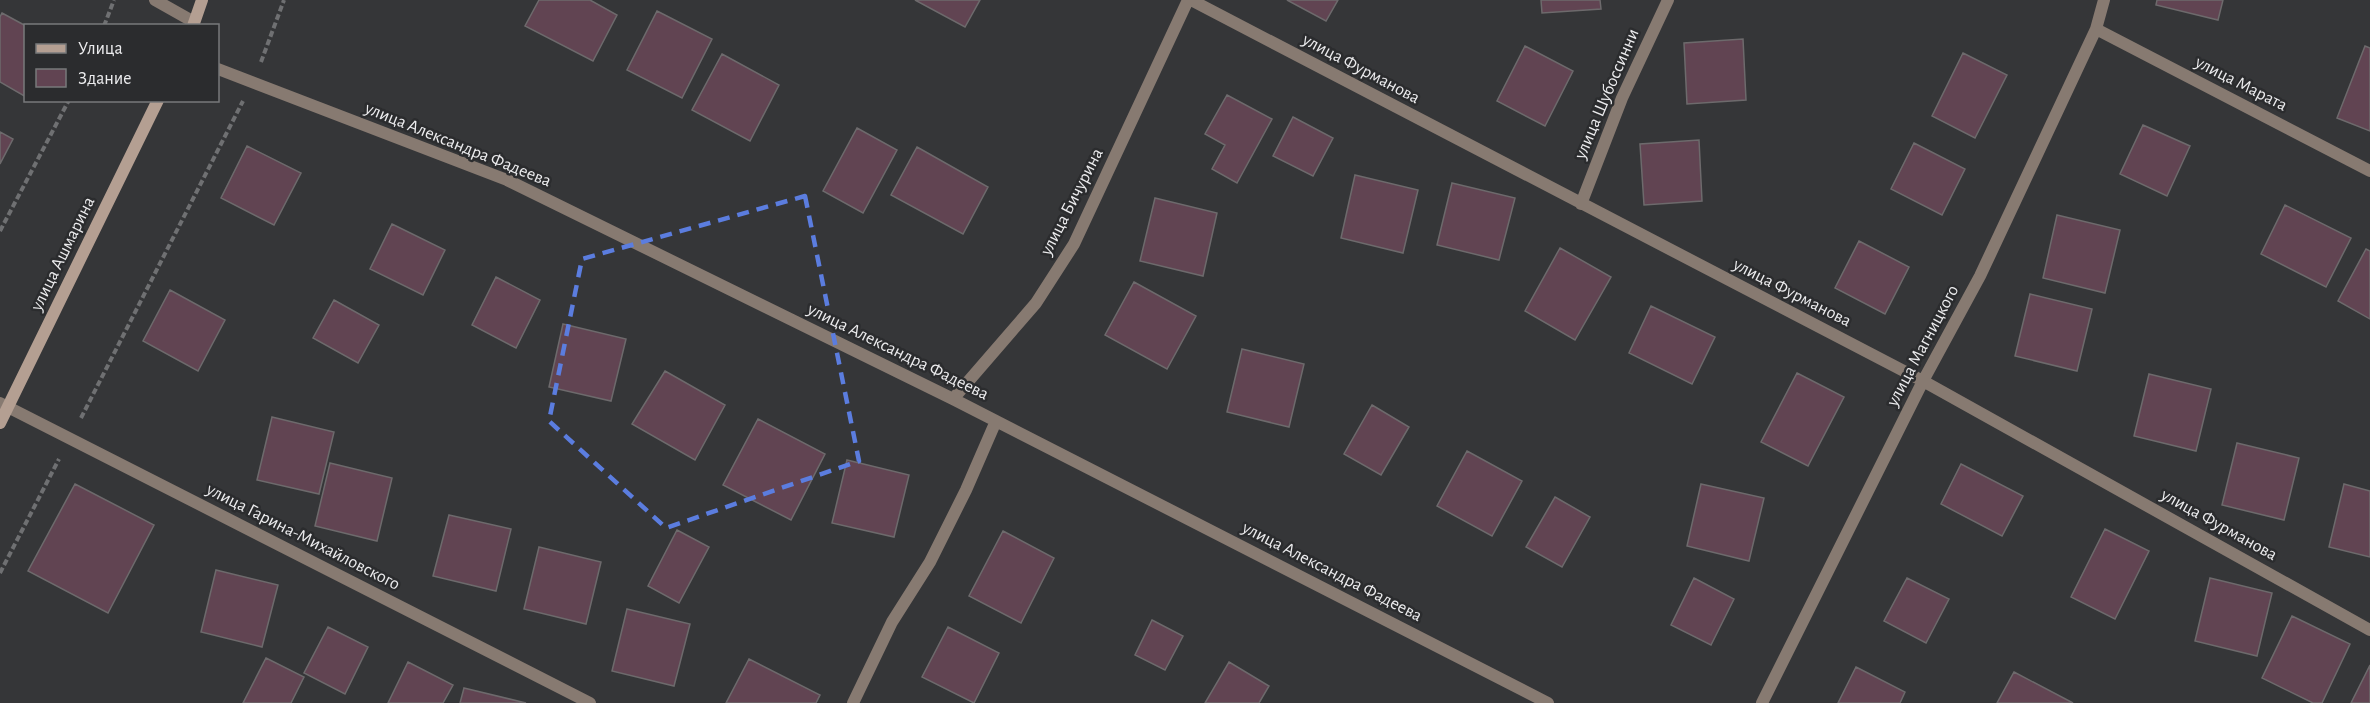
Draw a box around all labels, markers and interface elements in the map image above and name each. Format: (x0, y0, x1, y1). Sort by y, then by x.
legend (24, 24, 219, 102)
street label: улица Шубоссинни (1570, 26, 1643, 163)
street label: улица Фурманова (1299, 30, 1423, 107)
text: Улица (78, 40, 123, 58)
street label: улица Марата (2191, 53, 2290, 115)
text: Здание (78, 70, 132, 88)
street label: улица Александра Фадеева (361, 99, 554, 191)
street label: улица Бичурина (1037, 146, 1107, 259)
street label: улица Ашмарина (27, 194, 98, 315)
street label: улица Фурманова (1729, 255, 1854, 330)
street label: улица Магницкого (1883, 283, 1962, 410)
street label: улица Александра Фадеева (804, 300, 991, 404)
street label: улица Гарина-Михайловского (203, 480, 403, 594)
street label: улица Фурманова (2157, 485, 2280, 564)
street label: улица Александра Фадеева (1238, 518, 1425, 625)

